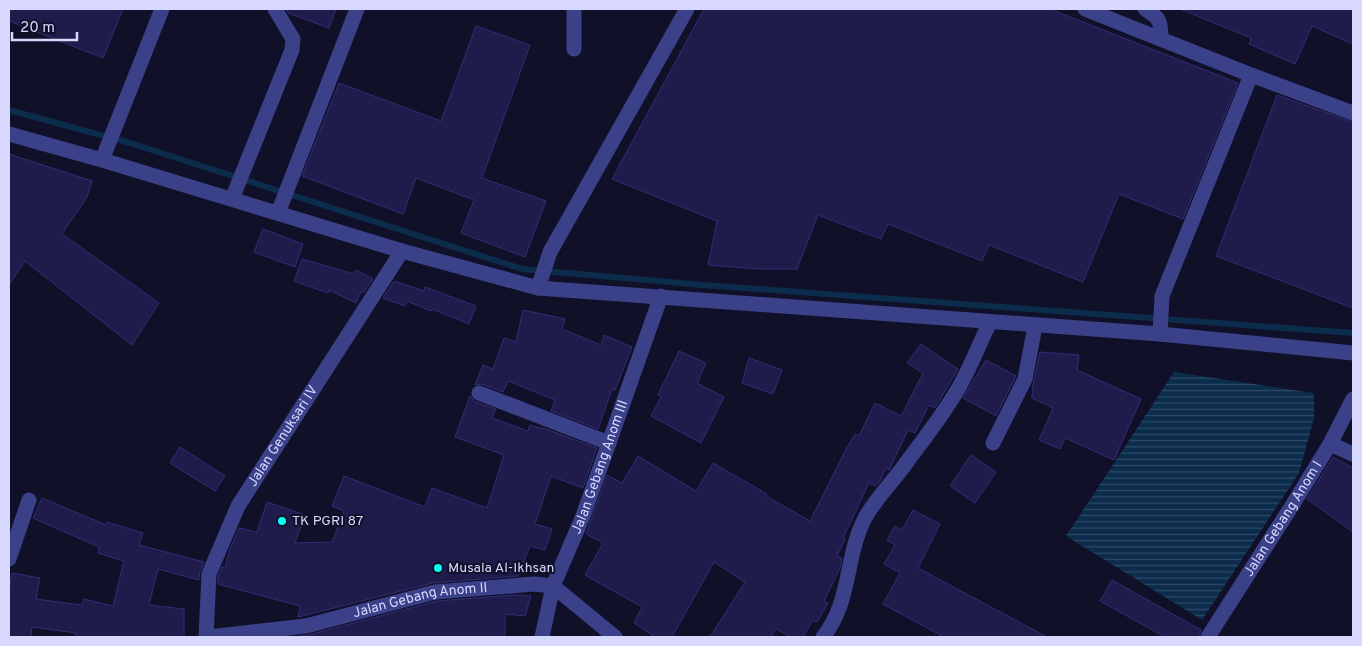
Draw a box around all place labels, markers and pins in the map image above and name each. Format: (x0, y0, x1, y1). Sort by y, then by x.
place label: TK PGRI 87 (292, 513, 363, 530)
marker: TK PGRI 87 (276, 515, 288, 527)
place label: Musala Al-Ikhsan (448, 560, 554, 577)
marker: Musala Al-Ikhsan (432, 562, 444, 574)

